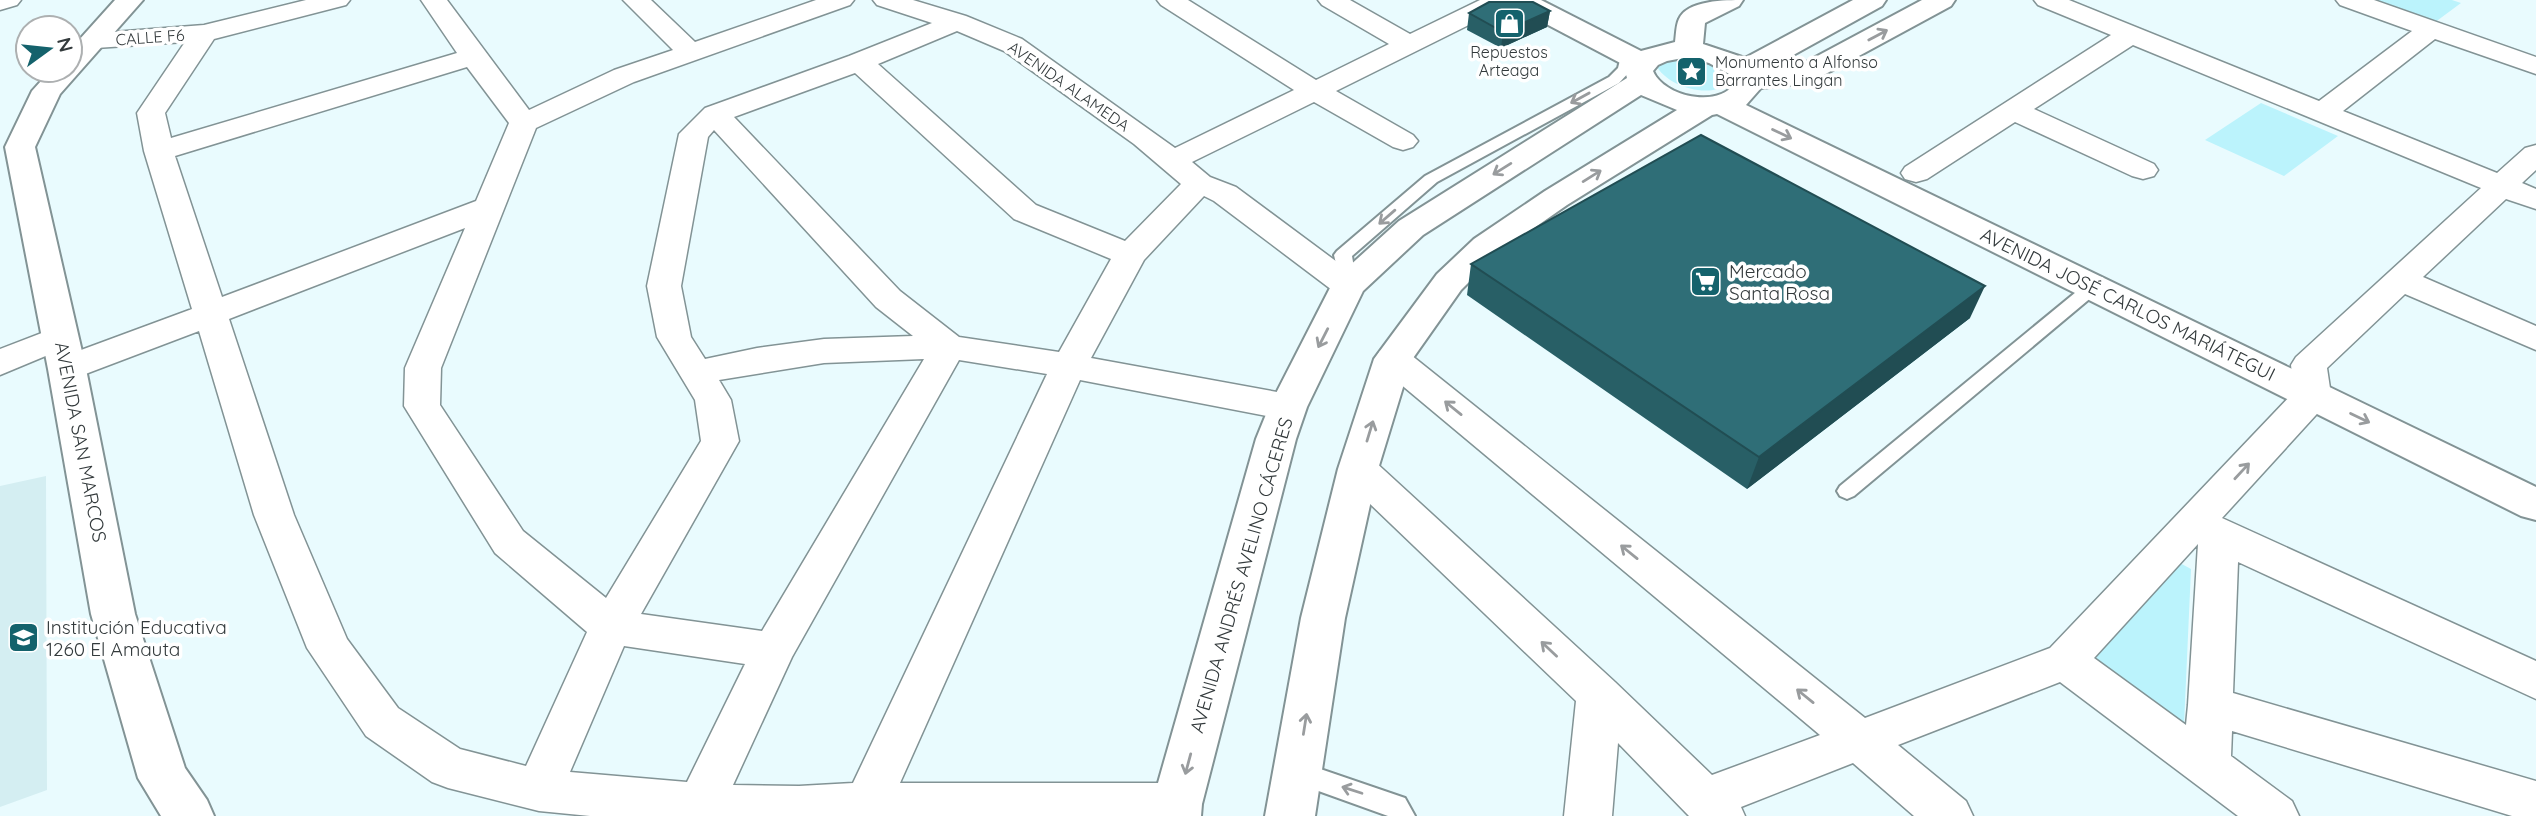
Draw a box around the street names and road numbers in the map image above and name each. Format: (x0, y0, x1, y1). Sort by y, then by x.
street label: CALLE F6 (115, 25, 185, 49)
street label: AVENIDA ALAMEDA (1004, 37, 1134, 135)
street label: AVENIDA JOSÉ CARLOS MARIÁTEGUI (1977, 222, 2279, 386)
street label: AVENIDA SAN MARCOS (50, 340, 112, 544)
street label: AVENIDA ANDRÉS AVELINO CÁCERES (1184, 414, 1298, 736)

